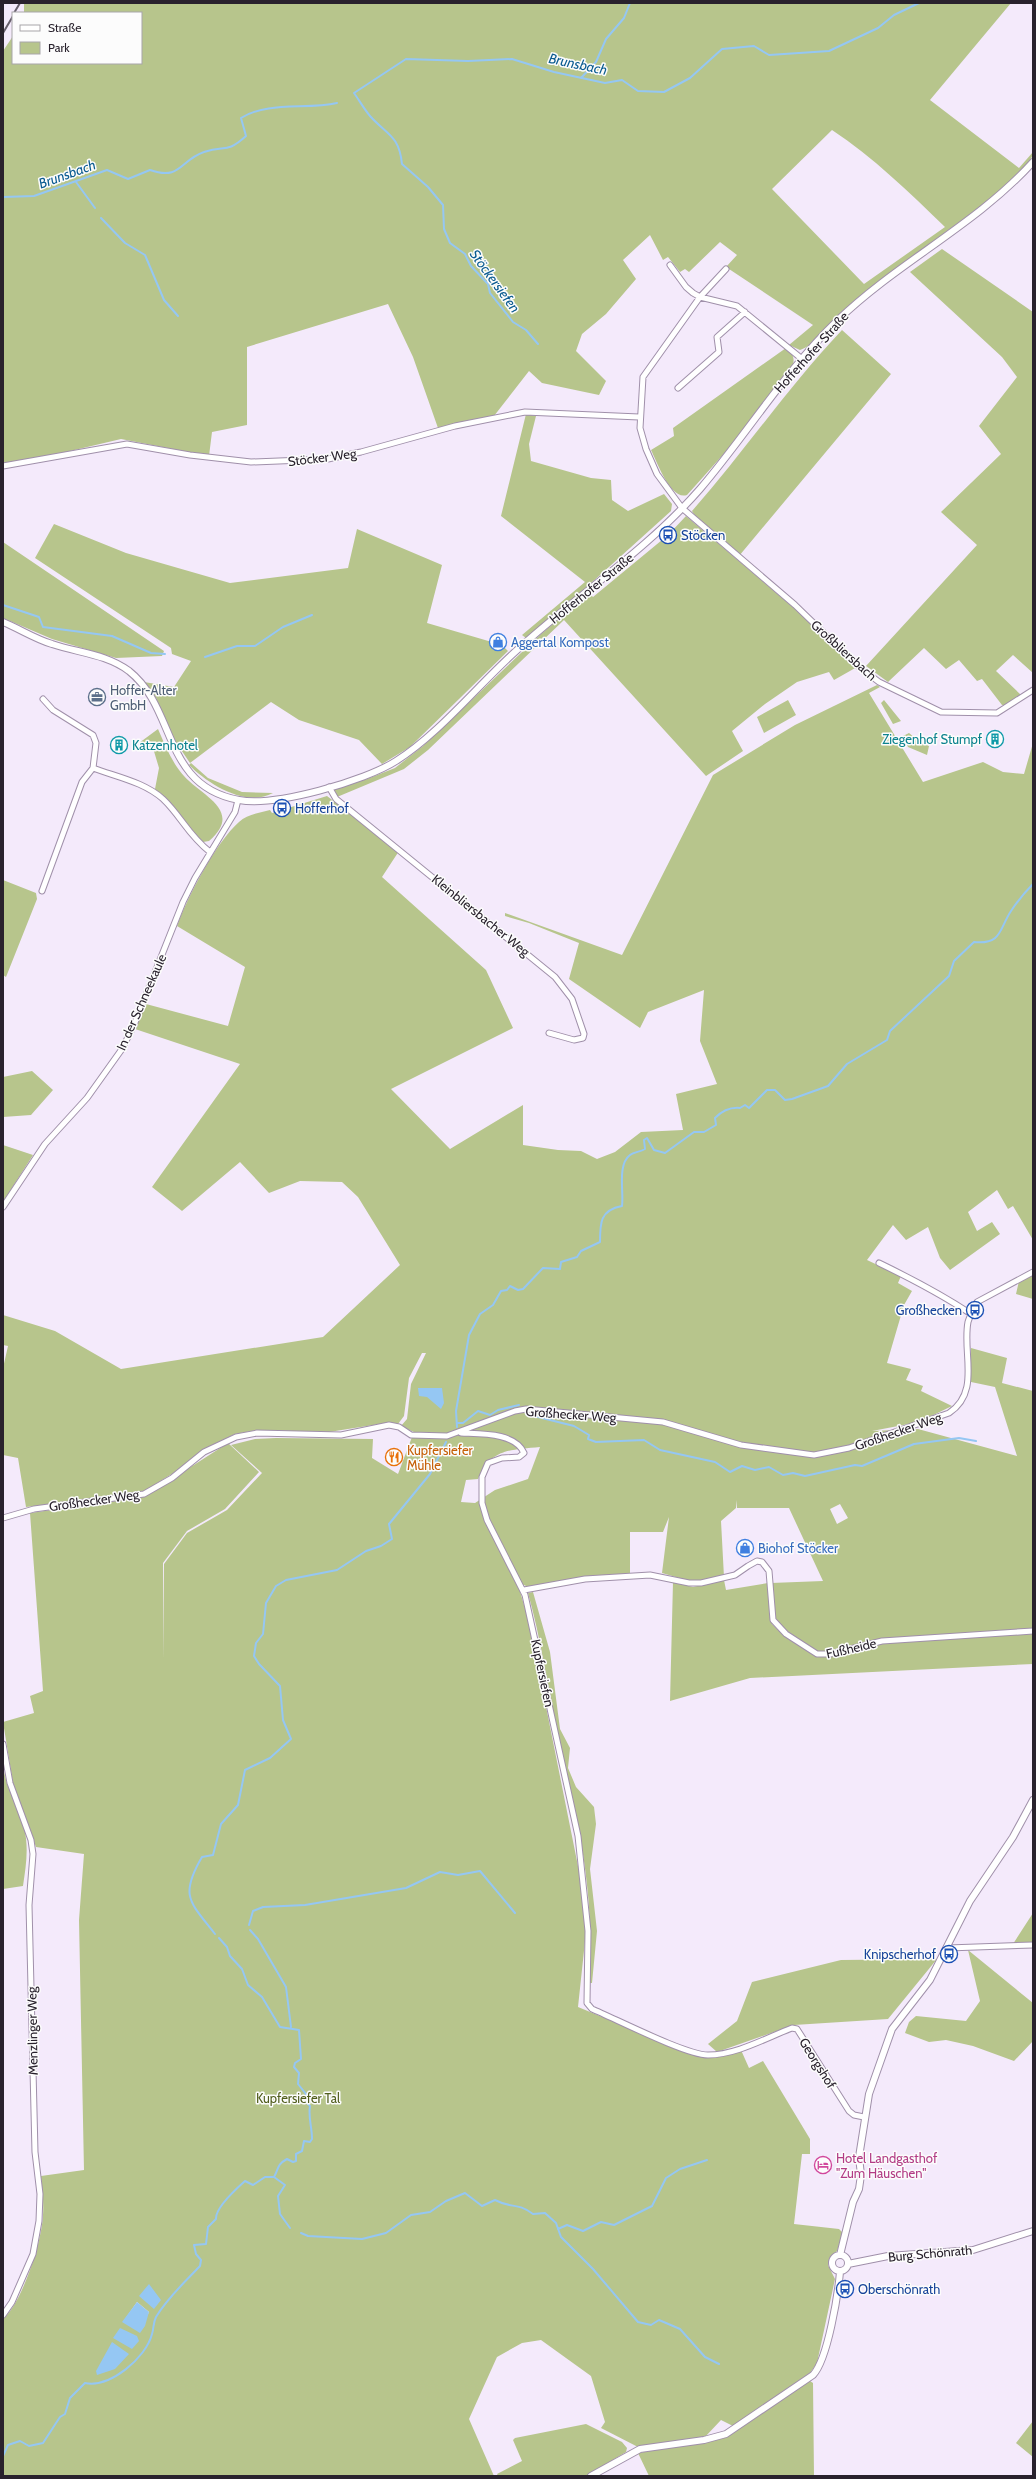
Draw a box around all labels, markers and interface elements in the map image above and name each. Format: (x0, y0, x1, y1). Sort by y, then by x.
legend (12, 12, 142, 64)
text: Straße (48, 20, 81, 35)
text: Park (48, 40, 70, 55)
water label: Brunsbach (547, 49, 609, 79)
water label: Brunsbach (36, 155, 98, 193)
water label: Stöckersiefen (466, 246, 524, 316)
street label: Hofferhofer Straße (770, 308, 852, 396)
street label: Stöcker Weg (287, 445, 358, 469)
bus stop icon: Stöcken (658, 525, 678, 545)
place label: Stöcken (681, 527, 725, 543)
street label: Hofferhofer Straße (546, 549, 636, 627)
street label: Großbliersbach (808, 616, 880, 684)
shop icon: Aggertal Kompost (488, 632, 508, 652)
place label: Aggertal Kompost (511, 634, 609, 650)
place label: Hoffer-Alter GmbH (110, 682, 177, 713)
office icon: Hoffer-Alter GmbH (87, 687, 107, 707)
building icon: Ziegenhof Stumpf (985, 729, 1005, 749)
place label: Ziegenhof Stumpf (882, 731, 983, 747)
building icon: Katzenhotel (109, 735, 129, 755)
place label: Katzenhotel (132, 737, 198, 753)
bus stop icon: Hofferhof (272, 798, 292, 818)
place label: Hofferhof (295, 800, 349, 816)
street label: Kleinbliersbacher Weg (429, 871, 534, 960)
street label: In der Schneekaule (113, 951, 170, 1053)
bus stop icon: Großhecken (965, 1300, 985, 1320)
place label: Großhecken (896, 1302, 962, 1318)
street label: Großhecker Weg (525, 1403, 617, 1425)
street label: Großhecker Weg (852, 1408, 944, 1453)
place label: Kupfersiefer Mühle (407, 1442, 474, 1473)
restaurant icon: Kupfersiefer Mühle (384, 1447, 404, 1467)
street label: Großhecker Weg (48, 1486, 141, 1514)
shop icon: Biohof Stöcker (735, 1538, 755, 1558)
place label: Biohof Stöcker (758, 1540, 839, 1556)
street label: Fußheide (824, 1634, 878, 1662)
street label: Kupfersiefen (528, 1638, 558, 1708)
bus stop icon: Knipscherhof (939, 1944, 959, 1964)
place label: Knipscherhof (864, 1946, 937, 1962)
street label: Menzlinger Weg (23, 1986, 41, 2075)
street label: Georgshof (796, 2035, 840, 2092)
park label: Kupfersiefer Tal (256, 2090, 340, 2106)
place label: Hotel Landgasthof "Zum Häuschen" (836, 2150, 938, 2181)
hotel icon: Hotel Landgasthof "Zum Häuschen" (813, 2155, 833, 2175)
street label: Burg Schönrath (887, 2241, 973, 2265)
bus stop icon: Oberschönrath (835, 2279, 855, 2299)
place label: Oberschönrath (858, 2281, 940, 2297)

